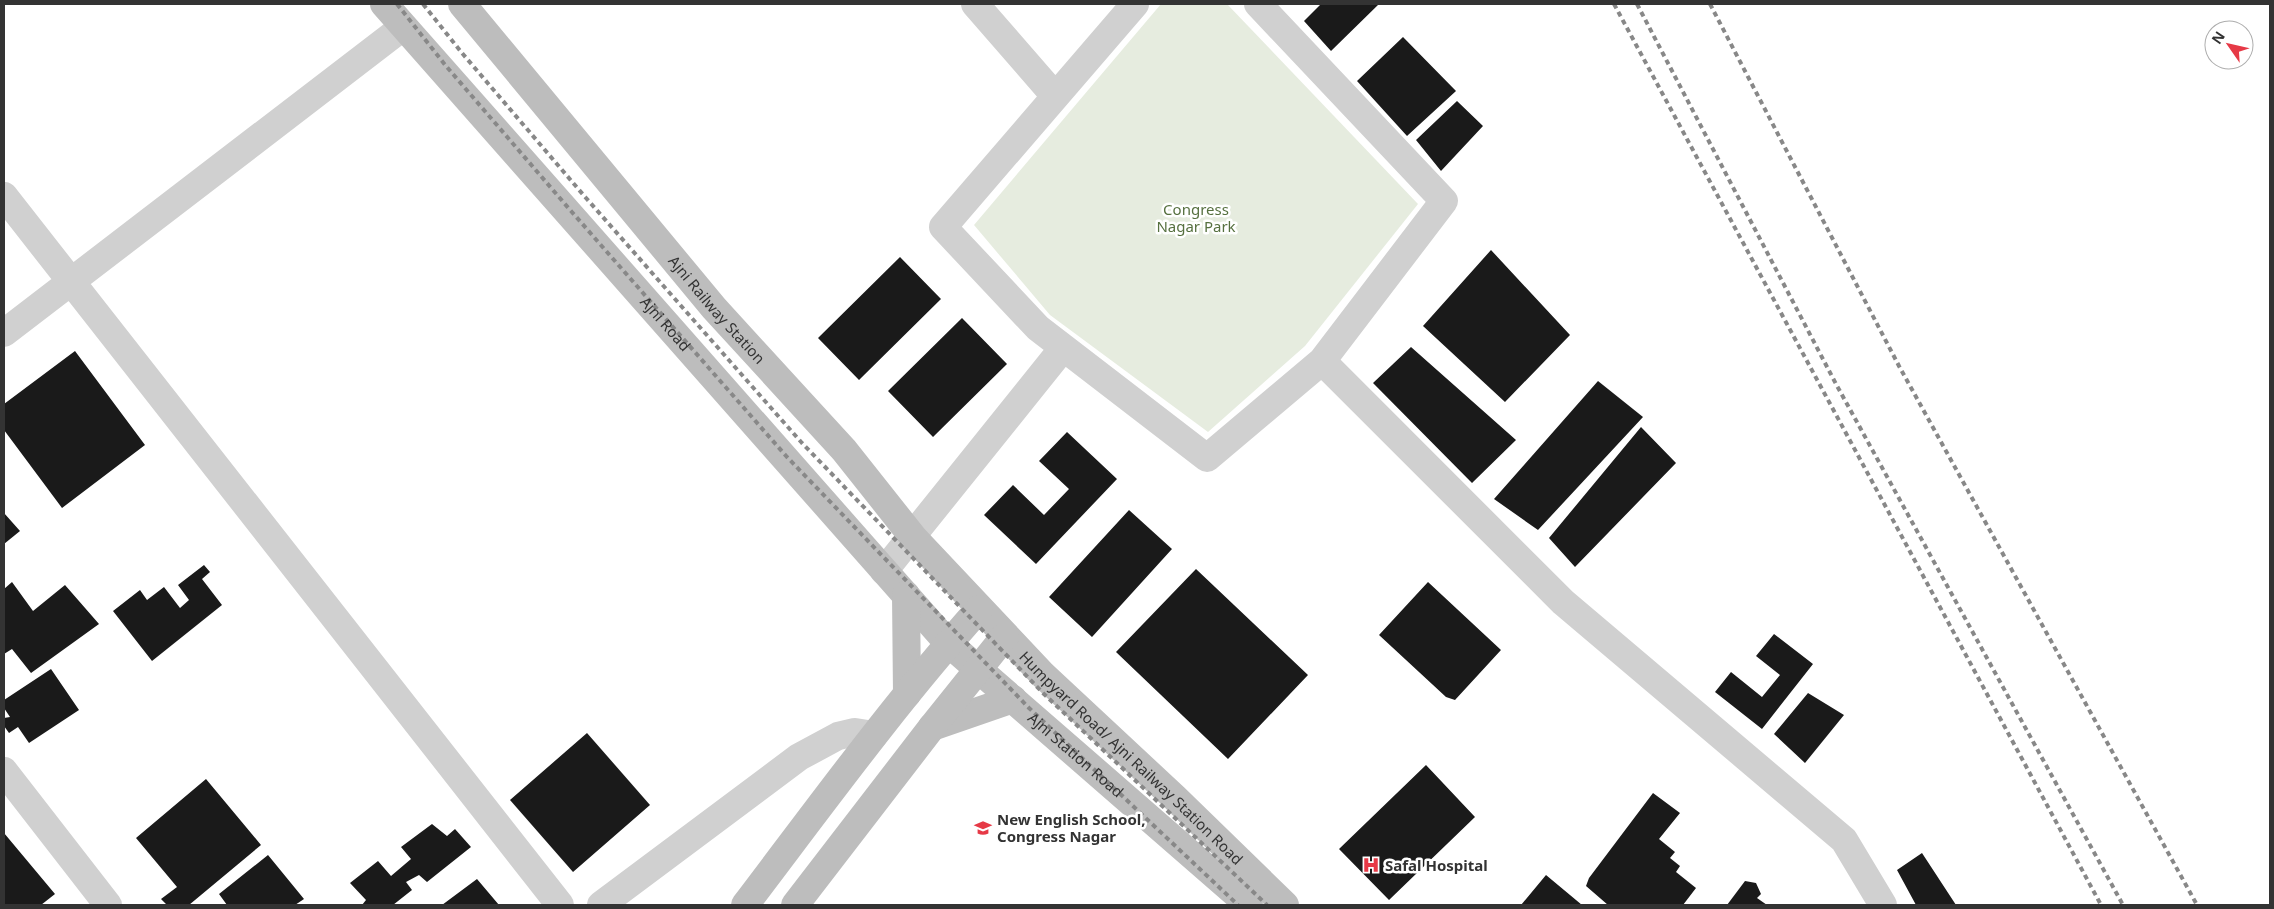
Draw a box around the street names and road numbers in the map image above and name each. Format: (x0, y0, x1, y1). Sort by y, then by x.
street label: Ajni Railway Station (664, 251, 770, 368)
street label: Ajni Road (636, 292, 695, 355)
street label: Humpyard Road/ Ajni Railway Station Road (1015, 646, 1247, 869)
street label: Ajni Station Road (1024, 707, 1128, 801)

